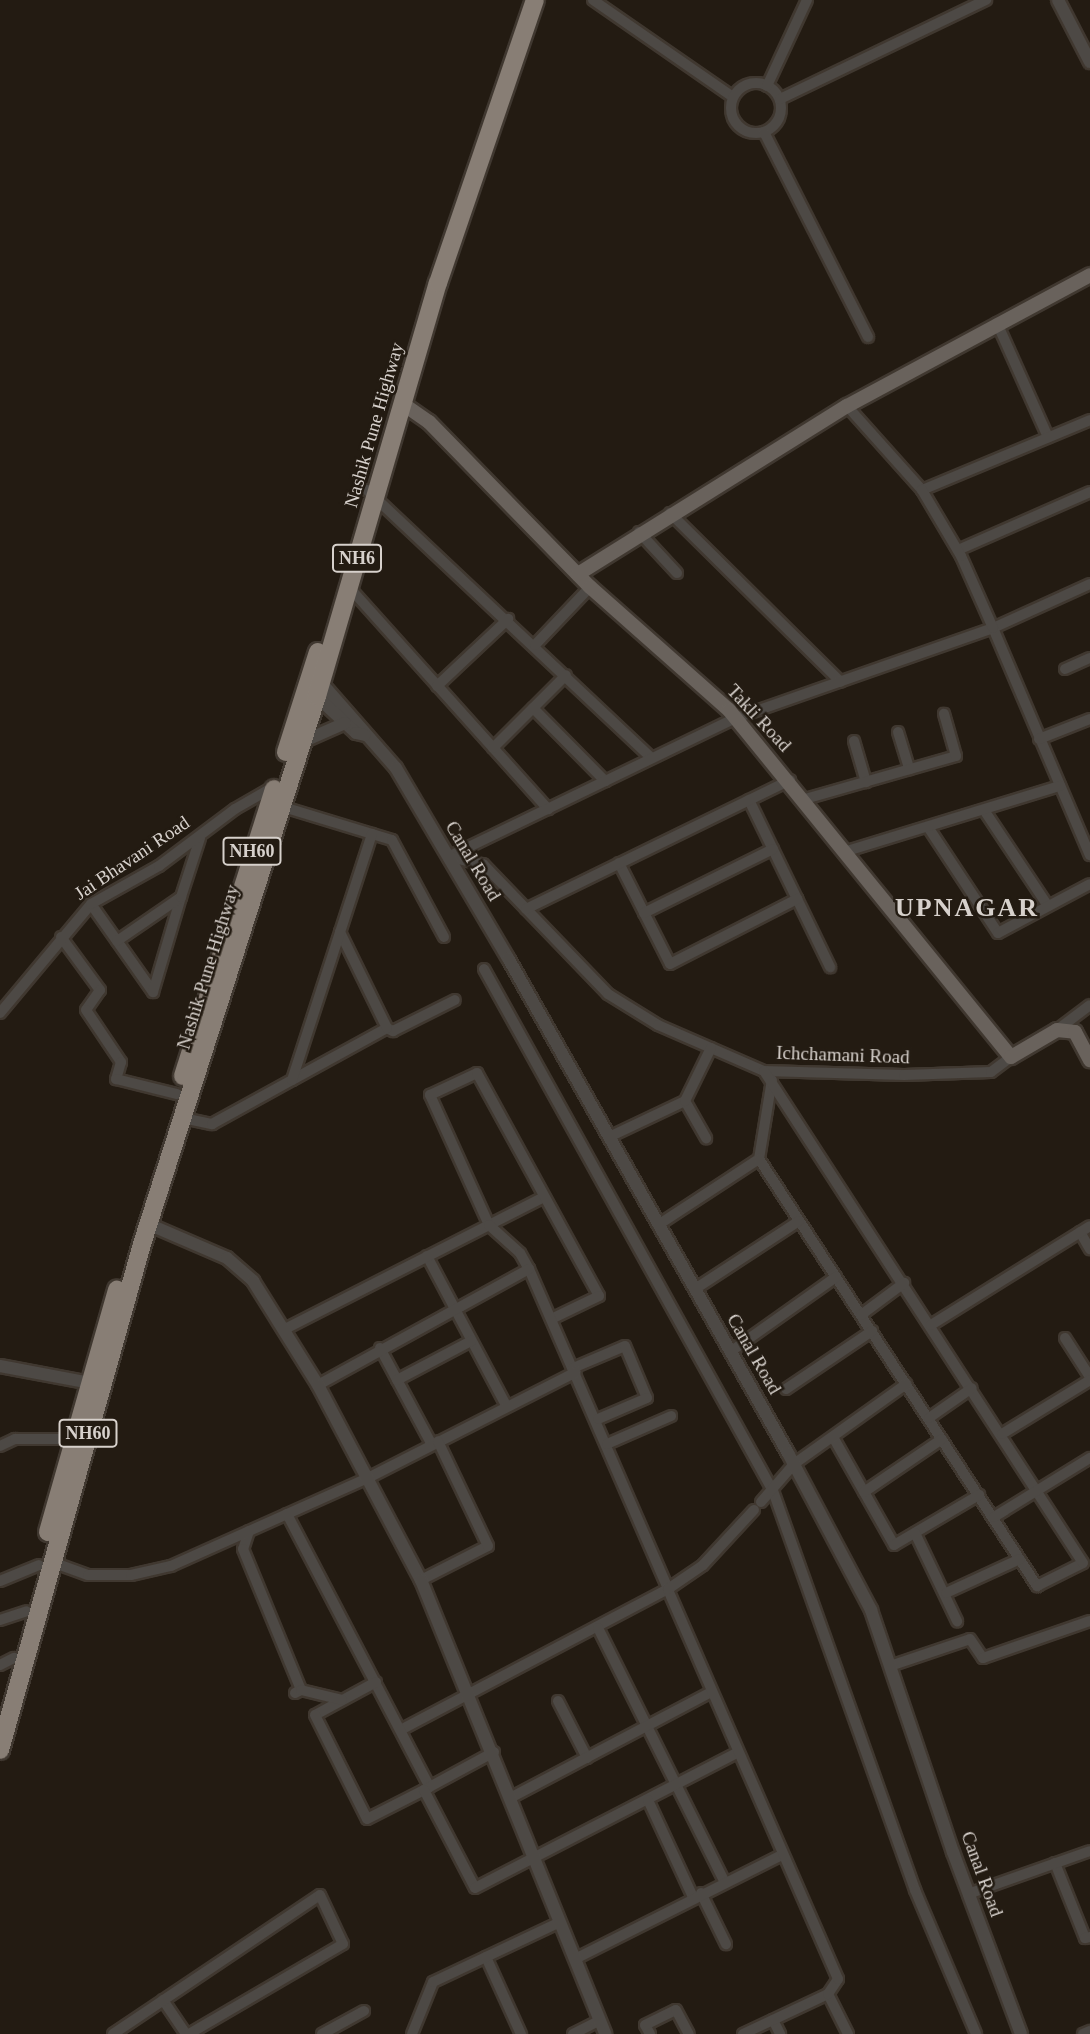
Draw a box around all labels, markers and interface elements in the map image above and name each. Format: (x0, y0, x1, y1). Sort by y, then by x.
street label: Nashik Pune Highway (339, 340, 409, 510)
road number: NH6 (331, 544, 383, 572)
street label: Takli Road (722, 680, 796, 756)
street label: Jai Bhavani Road (70, 811, 194, 905)
street label: Canal Road (440, 817, 506, 905)
road number: NH60 (222, 836, 282, 866)
street label: Nashik Pune Highway (172, 882, 244, 1052)
district label: UPNAGAR (896, 892, 1038, 924)
street label: Ichchamani Road (776, 1041, 910, 1069)
street label: Canal Road (722, 1310, 786, 1398)
road number: NH60 (58, 1418, 118, 1448)
street label: Canal Road (956, 1828, 1008, 1920)

